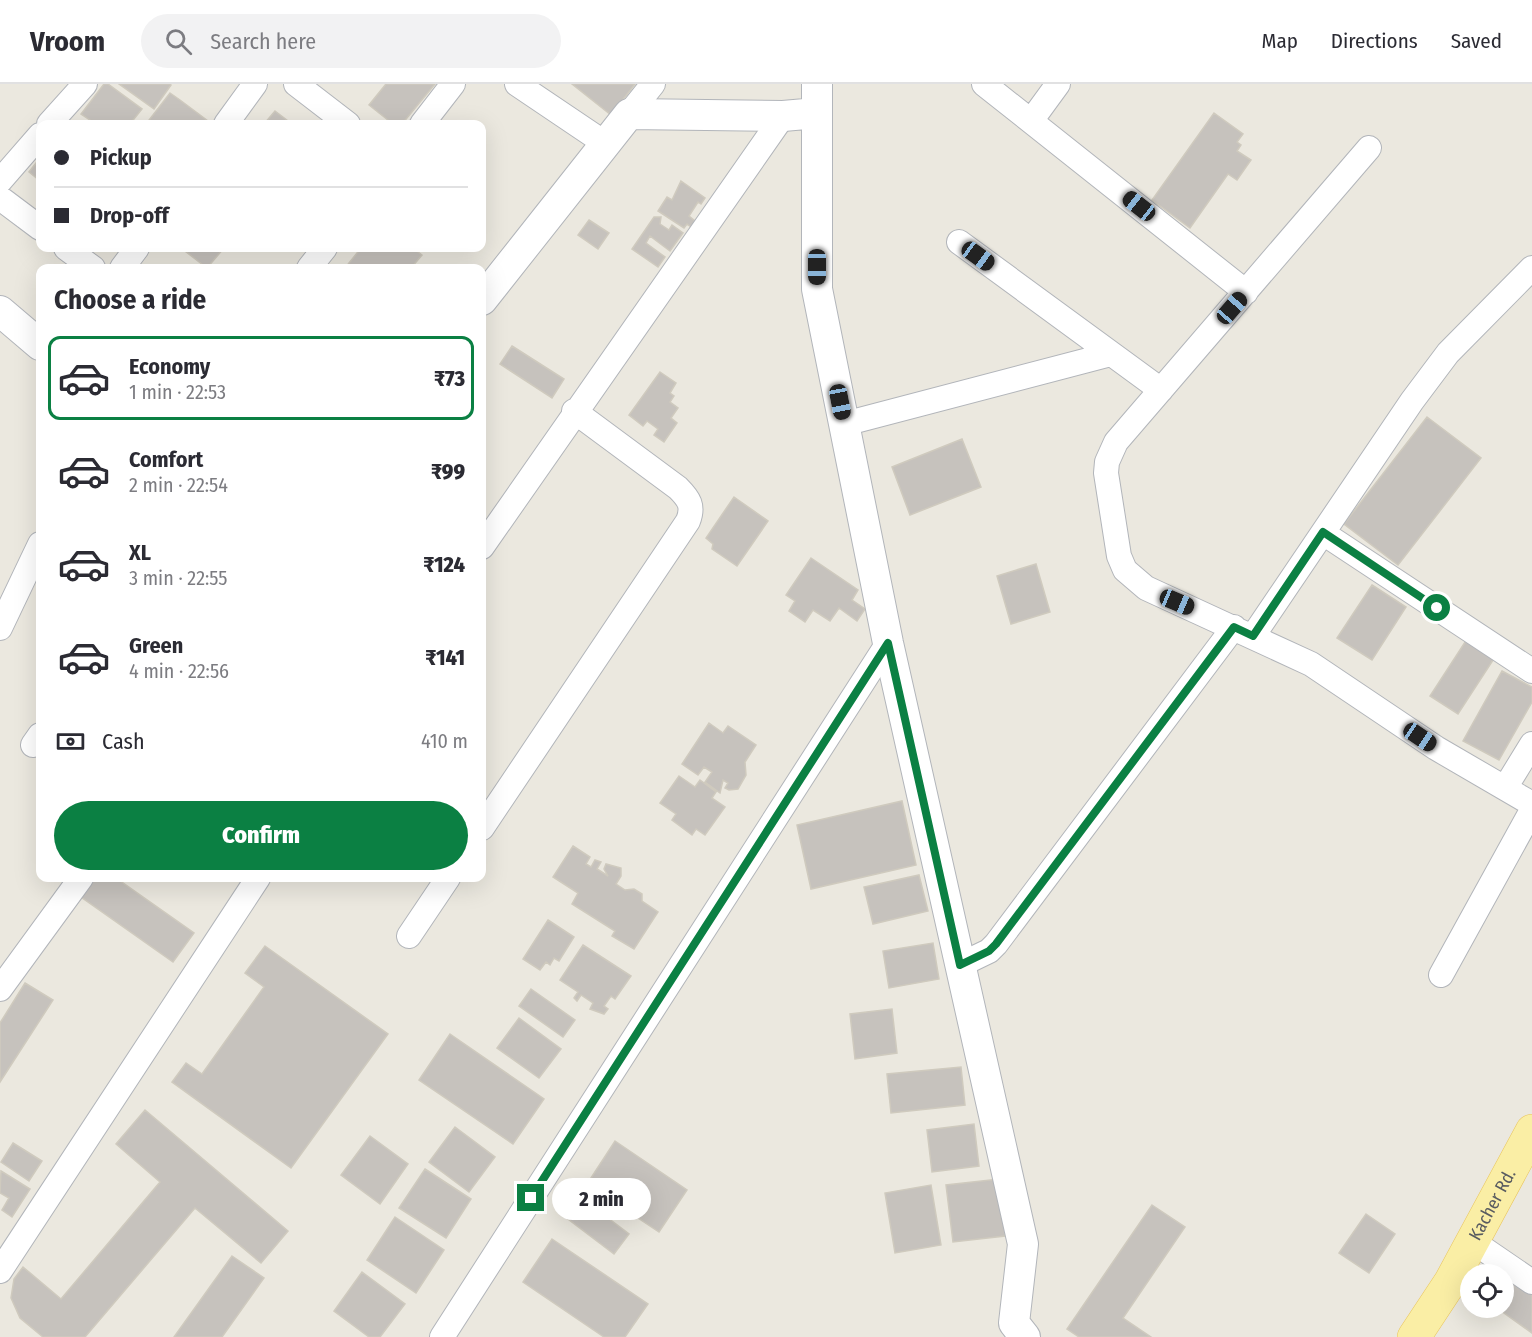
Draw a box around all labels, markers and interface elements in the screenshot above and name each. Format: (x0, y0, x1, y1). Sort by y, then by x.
search box (141, 14, 561, 68)
text: Vroom (30, 25, 105, 58)
icon: search (162, 25, 195, 58)
text: Search here (210, 28, 316, 55)
text: Map (1261, 28, 1298, 54)
text: Directions (1331, 28, 1418, 54)
text: Saved (1451, 28, 1502, 54)
text: Pickup (90, 144, 152, 171)
car (1119, 188, 1159, 224)
text: Drop-off (90, 202, 169, 229)
car (958, 238, 998, 274)
car (808, 249, 826, 285)
text: Choose a ride (54, 284, 206, 316)
car (1213, 289, 1251, 327)
icon: car (57, 351, 111, 405)
text: Economy (129, 353, 210, 380)
text: ₹73 (434, 365, 465, 392)
text: 1 min · 22:53 (129, 380, 226, 404)
car (828, 383, 852, 421)
icon: car (57, 444, 111, 498)
text: Comfort (129, 446, 203, 473)
text: ₹99 (431, 458, 465, 485)
text: 2 min · 22:54 (129, 473, 228, 497)
icon: car (57, 537, 111, 591)
text: XL (129, 539, 151, 566)
text: ₹124 (423, 551, 465, 578)
text: 3 min · 22:55 (129, 566, 228, 590)
car (1157, 587, 1197, 617)
route start (1423, 594, 1450, 621)
icon: car (57, 630, 111, 684)
text: Green (129, 632, 183, 659)
text: ₹141 (425, 644, 465, 671)
text: 4 min · 22:56 (129, 659, 229, 683)
car (1400, 719, 1440, 755)
icon: cash (54, 725, 87, 758)
text: Cash (102, 728, 145, 755)
text: 410 m (421, 729, 468, 753)
button: Confirm (54, 801, 468, 870)
street label: Kacher Rd. (1464, 1165, 1521, 1244)
callout: 2 min (552, 1177, 651, 1219)
route end (517, 1184, 544, 1211)
text: 2 min (579, 1187, 624, 1211)
map controls (1460, 1264, 1514, 1318)
button: locate (1460, 1264, 1514, 1318)

